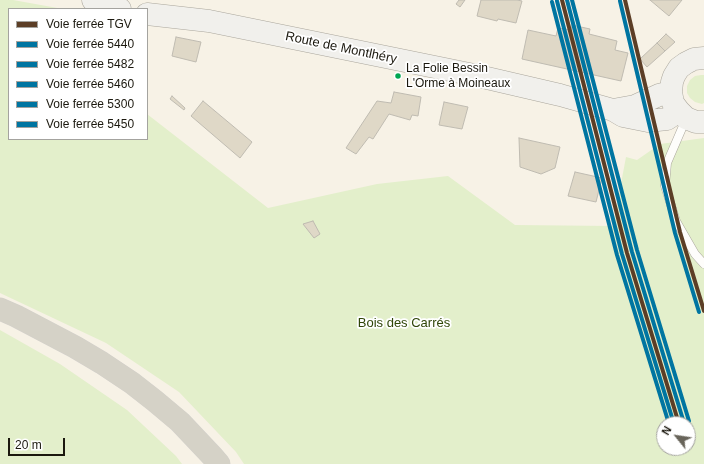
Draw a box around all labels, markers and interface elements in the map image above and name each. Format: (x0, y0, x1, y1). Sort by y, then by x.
legend (8, 8, 148, 140)
text: Voie ferrée TGV (46, 17, 132, 31)
street label: Route de Montlhéry (284, 29, 398, 67)
text: Voie ferrée 5440 (46, 37, 134, 51)
text: Voie ferrée 5482 (46, 57, 134, 71)
place label: La Folie Bessin L'Orme à Moineaux (406, 62, 510, 90)
marker: La Folie Bessin L'Orme à Moineaux (393, 71, 403, 81)
text: Voie ferrée 5460 (46, 77, 134, 91)
text: Voie ferrée 5300 (46, 97, 134, 111)
text: Voie ferrée 5450 (46, 117, 134, 131)
park label: Bois des Carrés (358, 315, 450, 331)
north arrow (656, 416, 696, 456)
text: N (659, 424, 674, 437)
scale bar (10, 430, 67, 456)
text: 20 m (15, 438, 42, 452)

